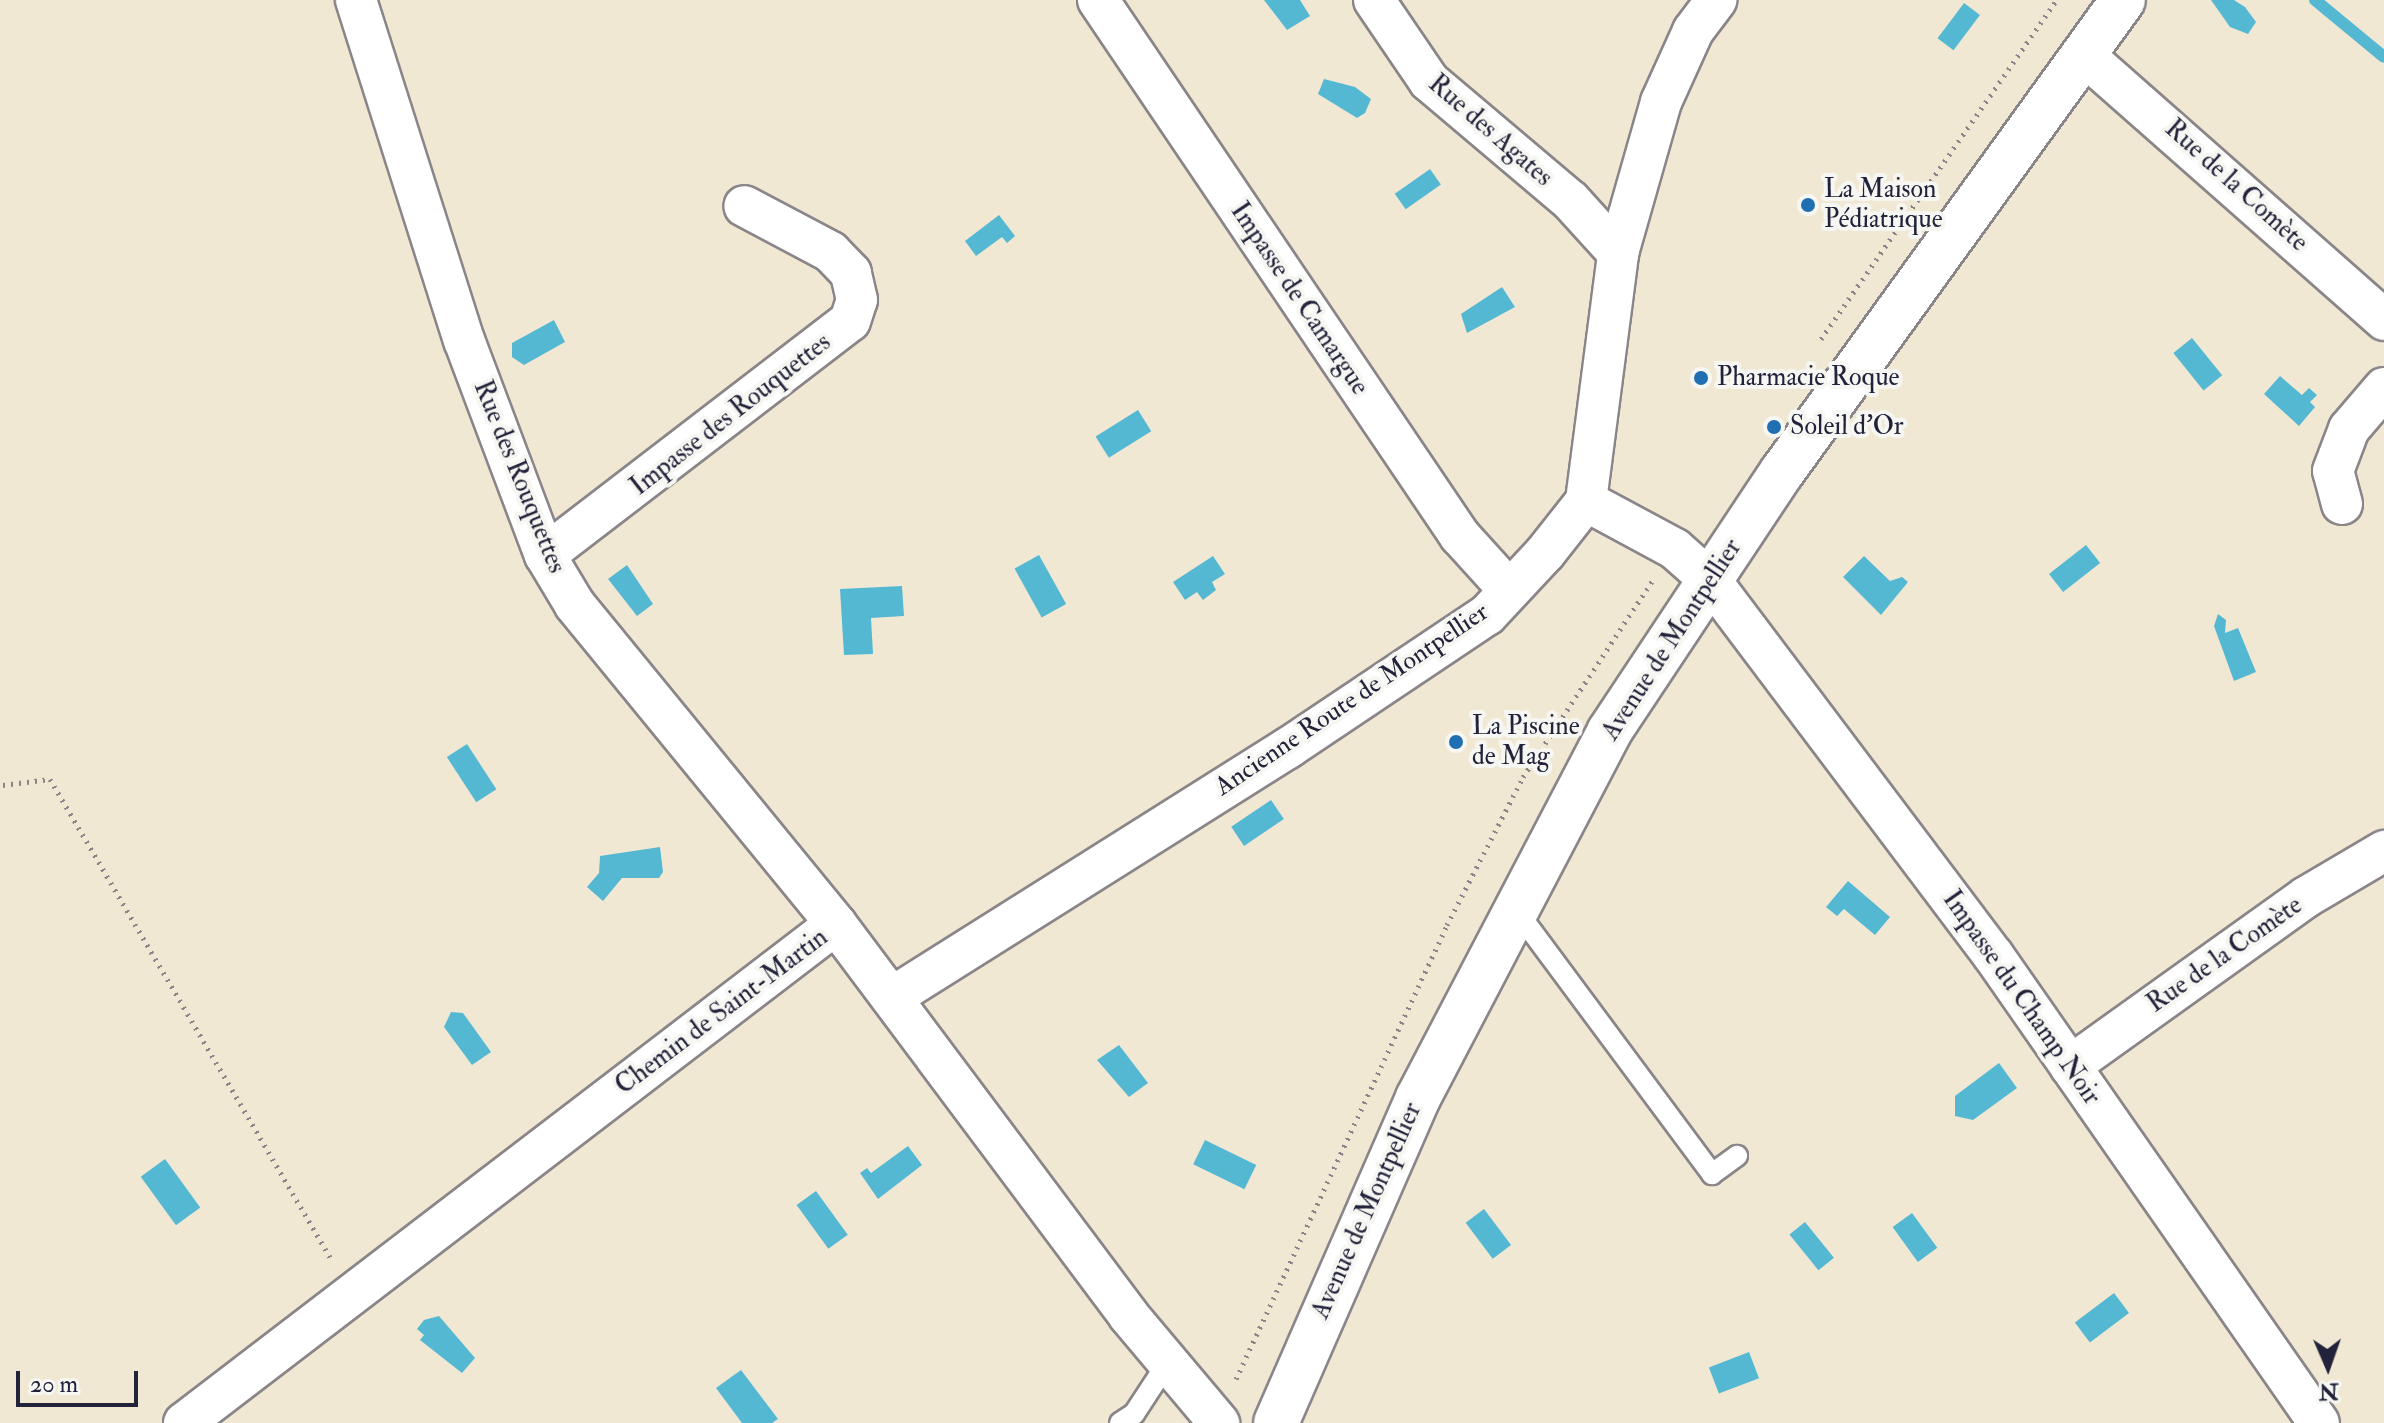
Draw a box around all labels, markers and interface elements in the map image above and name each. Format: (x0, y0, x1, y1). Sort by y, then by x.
street label: Rue des Agates (1422, 69, 1558, 193)
street label: Rue de la Comète (2158, 114, 2314, 258)
place label: La Maison Pédiatrique (1824, 174, 1943, 236)
marker: La Maison Pédiatrique (1799, 196, 1817, 214)
street label: Impasse de Camargue (1223, 197, 1375, 401)
street label: Impasse des Rouquettes (625, 327, 837, 503)
place label: Pharmacie Roque (1717, 362, 1899, 394)
marker: Pharmacie Roque (1692, 369, 1710, 387)
street label: Rue des Rouquettes (466, 376, 572, 578)
place label: Soleil d'Or (1790, 411, 1904, 443)
marker: Soleil d'Or (1765, 418, 1783, 436)
street label: Avenue de Montpellier (1595, 534, 1749, 746)
street label: Ancienne Route de Montpellier (1209, 597, 1495, 803)
place label: La Piscine de Mag (1472, 711, 1580, 772)
marker: La Piscine de Mag (1447, 733, 1465, 751)
street label: Impasse du Champ Noir (1935, 885, 2107, 1111)
street label: Rue de la Comète (2142, 890, 2308, 1020)
street label: Chemin de Saint-Martin (610, 922, 834, 1102)
street label: Avenue de Montpellier (1305, 1098, 1429, 1324)
north arrow (2288, 1327, 2368, 1407)
scale bar (20, 1355, 142, 1405)
text: 20 m (30, 1369, 78, 1400)
text: N (2319, 1377, 2339, 1405)

